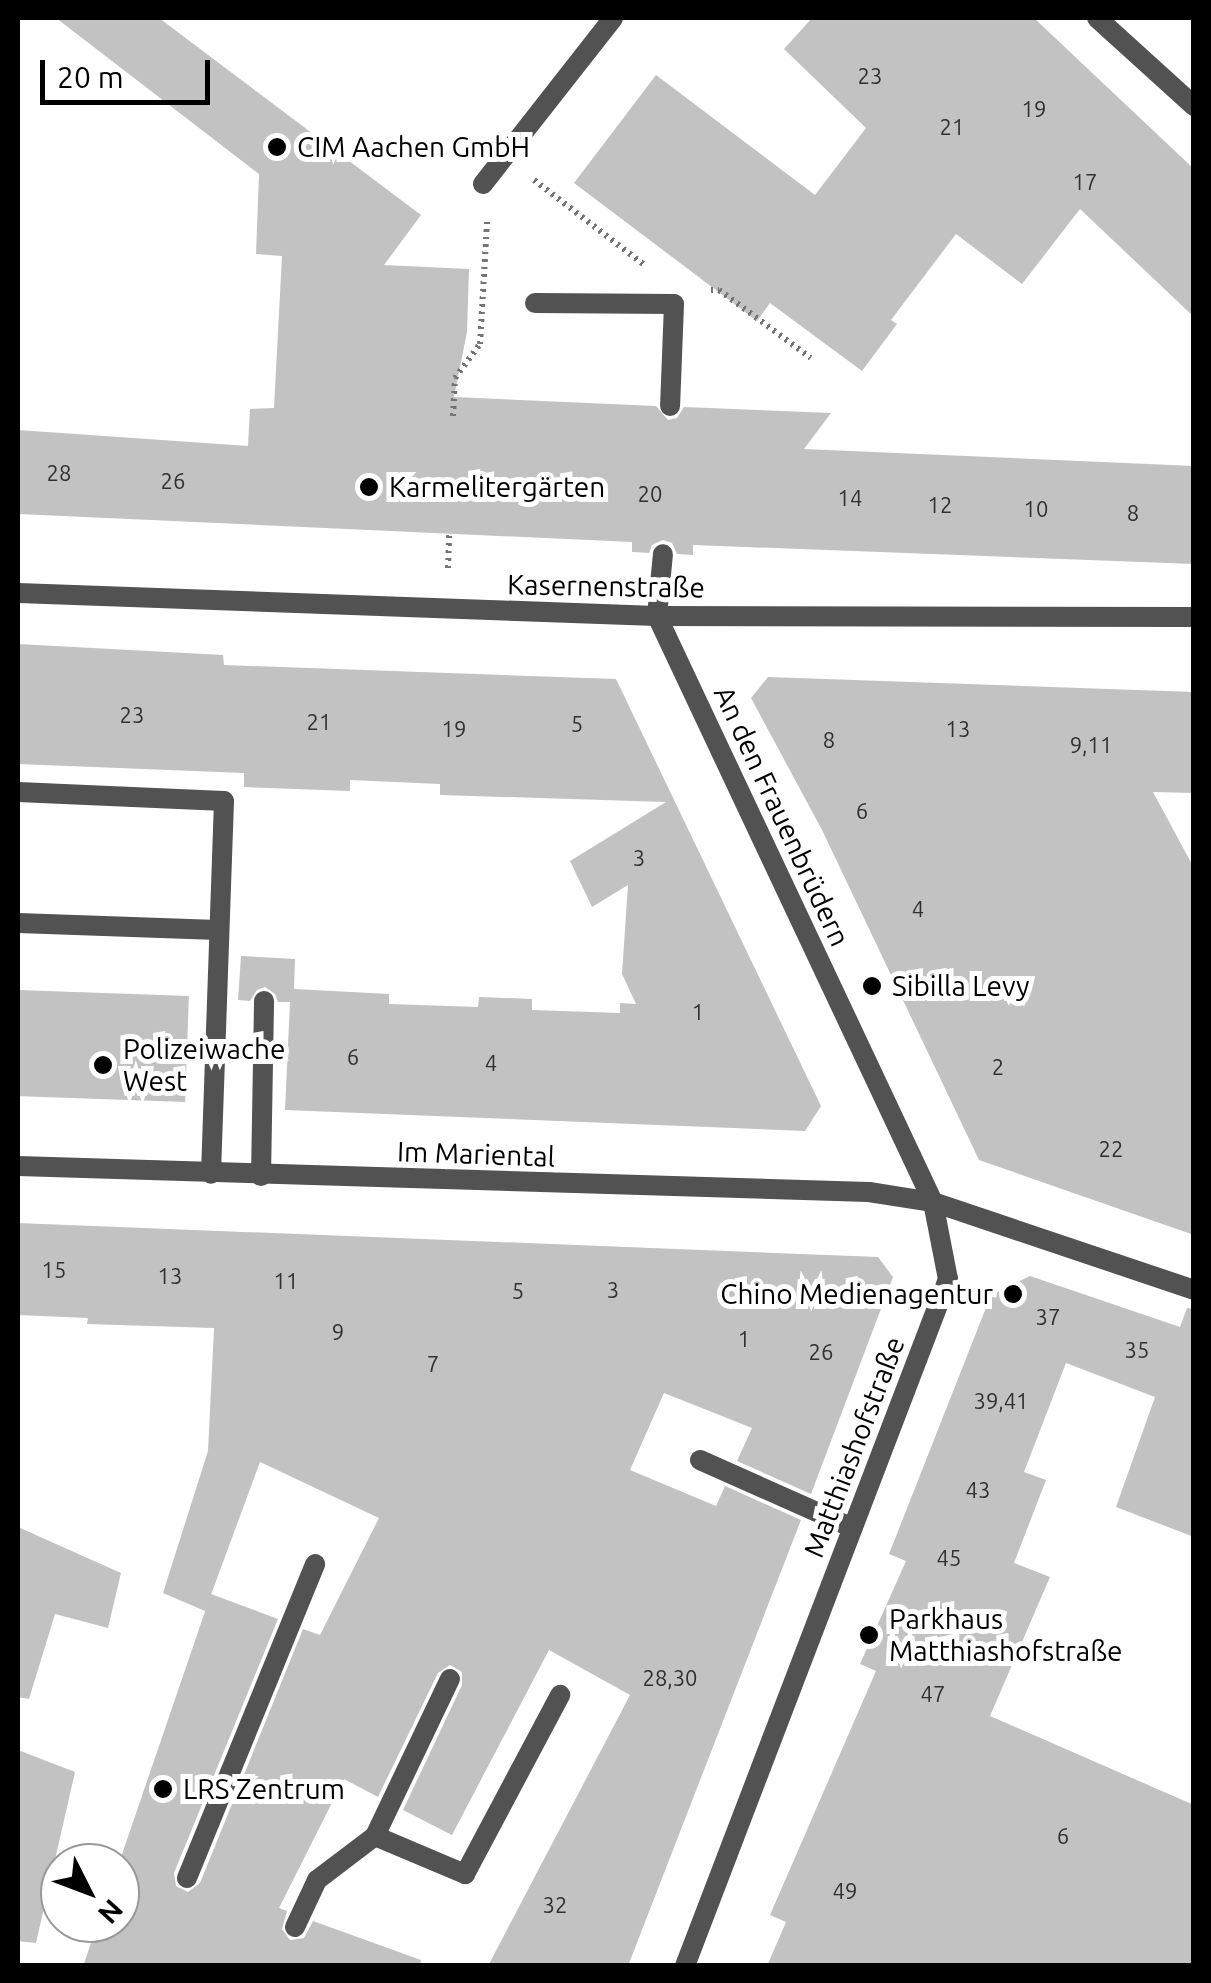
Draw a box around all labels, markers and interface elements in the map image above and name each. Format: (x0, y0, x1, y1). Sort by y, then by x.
scale bar (45, 40, 215, 102)
text: 20 m (57, 60, 124, 94)
house number: 23 (858, 63, 882, 89)
house number: 19 (1022, 96, 1046, 122)
house number: 21 (940, 114, 964, 140)
place label: CIM Aachen GmbH (297, 130, 530, 164)
marker: CIM Aachen GmbH (266, 136, 288, 158)
house number: 17 (1073, 169, 1097, 195)
house number: 28 (47, 460, 71, 486)
house number: 26 (161, 468, 185, 494)
place label: Karmelitergärten (389, 470, 605, 504)
marker: Karmelitergärten (358, 476, 380, 498)
house number: 20 (638, 481, 662, 507)
house number: 14 (838, 485, 862, 511)
house number: 12 (928, 492, 952, 518)
house number: 10 (1024, 496, 1048, 522)
house number: 8 (1127, 500, 1139, 526)
street label: Kasernenstraße (507, 567, 705, 605)
street label: An den Frauenbrüdern (707, 681, 857, 951)
house number: 23 (120, 702, 144, 728)
house number: 21 (307, 709, 331, 735)
house number: 5 (571, 711, 583, 737)
house number: 19 (442, 716, 466, 742)
house number: 13 (946, 716, 970, 742)
house number: 8 (823, 727, 835, 753)
house number: 9,11 (1070, 732, 1112, 758)
house number: 6 (856, 798, 868, 824)
house number: 3 (633, 845, 645, 871)
house number: 4 (912, 896, 924, 922)
place label: Sibilla Levy (892, 969, 1030, 1003)
marker: Sibilla Levy (861, 975, 883, 997)
house number: 1 (692, 999, 704, 1025)
place label: Polizeiwache West (123, 1032, 285, 1098)
house number: 6 (347, 1044, 359, 1070)
house number: 4 (485, 1050, 497, 1076)
marker: Polizeiwache West (92, 1054, 114, 1076)
house number: 2 (992, 1054, 1004, 1080)
street label: Im Mariental (396, 1134, 556, 1174)
house number: 22 (1099, 1136, 1123, 1162)
house number: 15 (42, 1257, 66, 1283)
house number: 13 (158, 1263, 182, 1289)
house number: 11 (274, 1268, 298, 1294)
house number: 3 (607, 1277, 619, 1303)
place label: Chino Medienagentur (720, 1277, 993, 1311)
house number: 5 (512, 1278, 524, 1304)
marker: Chino Medienagentur (1002, 1283, 1024, 1305)
house number: 37 (1036, 1304, 1060, 1330)
house number: 9 (332, 1319, 344, 1345)
house number: 1 (738, 1326, 750, 1352)
street label: Matthiashofstraße (796, 1332, 912, 1562)
house number: 35 (1125, 1337, 1149, 1363)
house number: 26 (809, 1339, 833, 1365)
house number: 7 (427, 1351, 439, 1377)
house number: 39,41 (973, 1388, 1029, 1414)
house number: 43 (966, 1477, 990, 1503)
house number: 45 (937, 1545, 961, 1571)
place label: Parkhaus Matthiashofstraße (889, 1602, 1123, 1668)
marker: Parkhaus Matthiashofstraße (858, 1624, 880, 1646)
house number: 28,30 (642, 1665, 698, 1691)
house number: 47 (921, 1681, 945, 1707)
place label: LRS Zentrum (183, 1772, 345, 1806)
marker: LRS Zentrum (152, 1778, 174, 1800)
house number: 6 (1057, 1823, 1069, 1849)
north arrow (40, 1843, 140, 1943)
house number: 49 (833, 1878, 857, 1904)
house number: 32 (543, 1892, 567, 1918)
text: N (93, 1894, 130, 1930)

